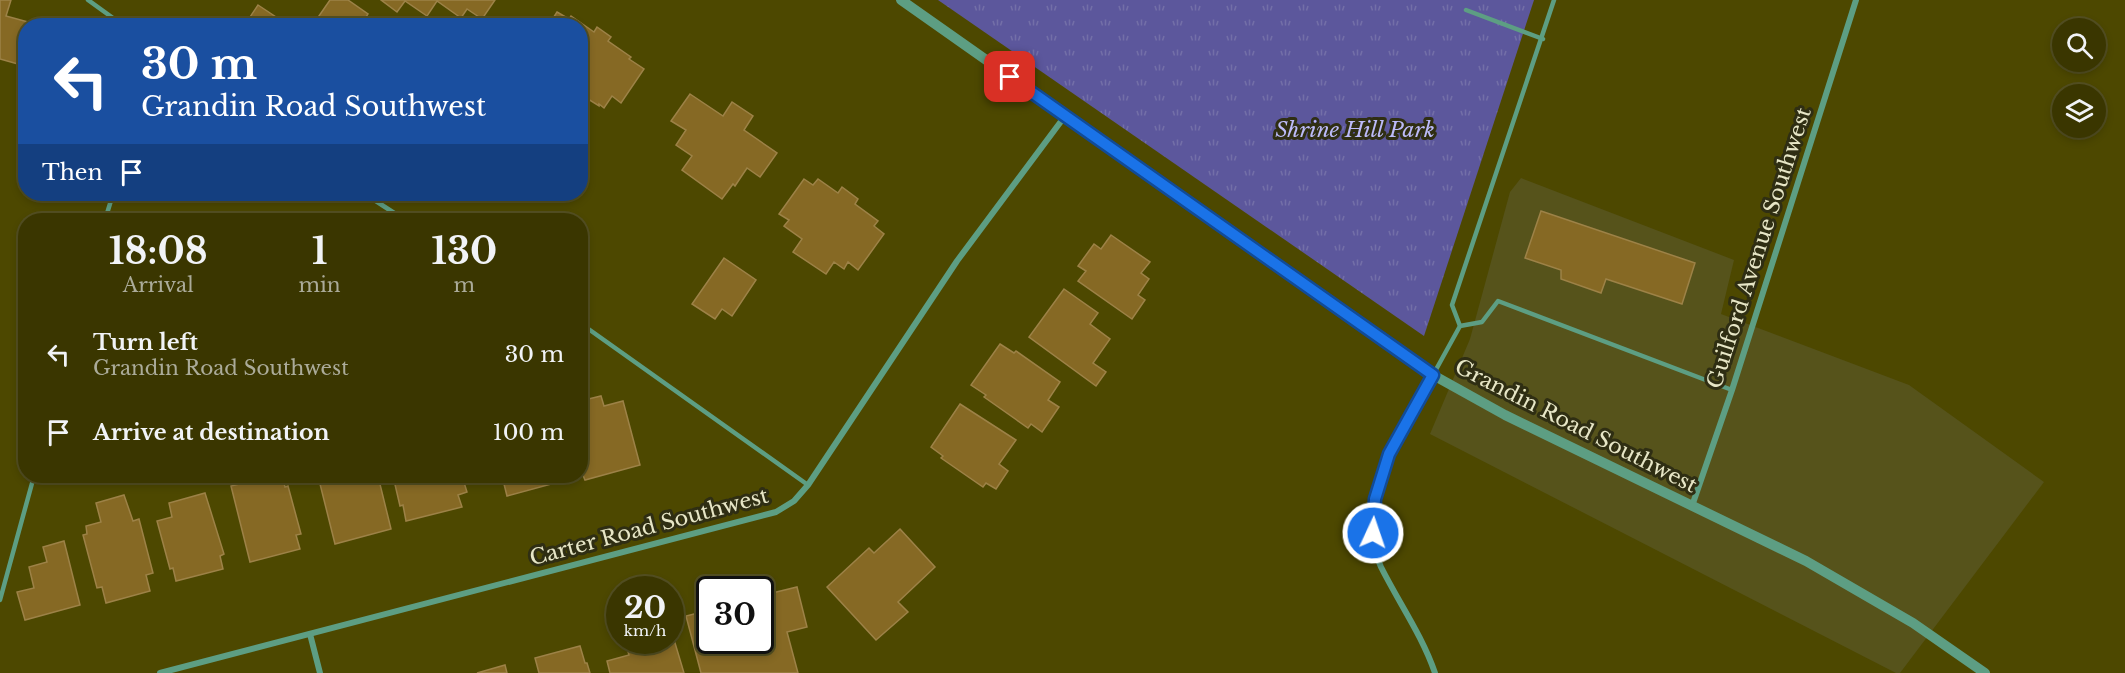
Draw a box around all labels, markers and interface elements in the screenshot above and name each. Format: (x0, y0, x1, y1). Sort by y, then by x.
map controls (2052, 18, 2106, 138)
button: search (2052, 18, 2106, 72)
text: 30 m (141, 38, 257, 90)
icon: left (42, 42, 120, 120)
pin (984, 51, 1035, 102)
icon: arrive (993, 60, 1026, 93)
button: layers (2052, 84, 2106, 138)
text: Grandin Road Southwest (141, 90, 486, 123)
street label: Guilford Avenue Southwest (1701, 104, 1817, 392)
park label: Shrine Hill Park (1275, 117, 1435, 143)
icon: arrive (115, 156, 148, 189)
text: Then (42, 159, 103, 186)
text: 18:08 (109, 229, 208, 274)
text: 1 (312, 229, 327, 274)
text: 130 (431, 229, 497, 274)
text: Arrival (123, 273, 194, 297)
text: min (298, 273, 341, 297)
text: m (454, 273, 475, 297)
text: Turn left (93, 329, 198, 356)
icon: left (42, 338, 75, 371)
text: 30 m (505, 341, 564, 368)
street label: Grandin Road Southwest (1450, 353, 1702, 499)
text: Grandin Road Southwest (93, 356, 349, 380)
icon: arrive (42, 416, 75, 449)
text: Arrive at destination (93, 419, 330, 446)
text: 100 m (493, 419, 564, 446)
street label: Carter Road Southwest (527, 483, 771, 571)
position arrow (1341, 501, 1405, 565)
speed limit sign: 30 (696, 576, 774, 654)
text: 20 (624, 589, 666, 626)
text: km/h (624, 621, 666, 640)

